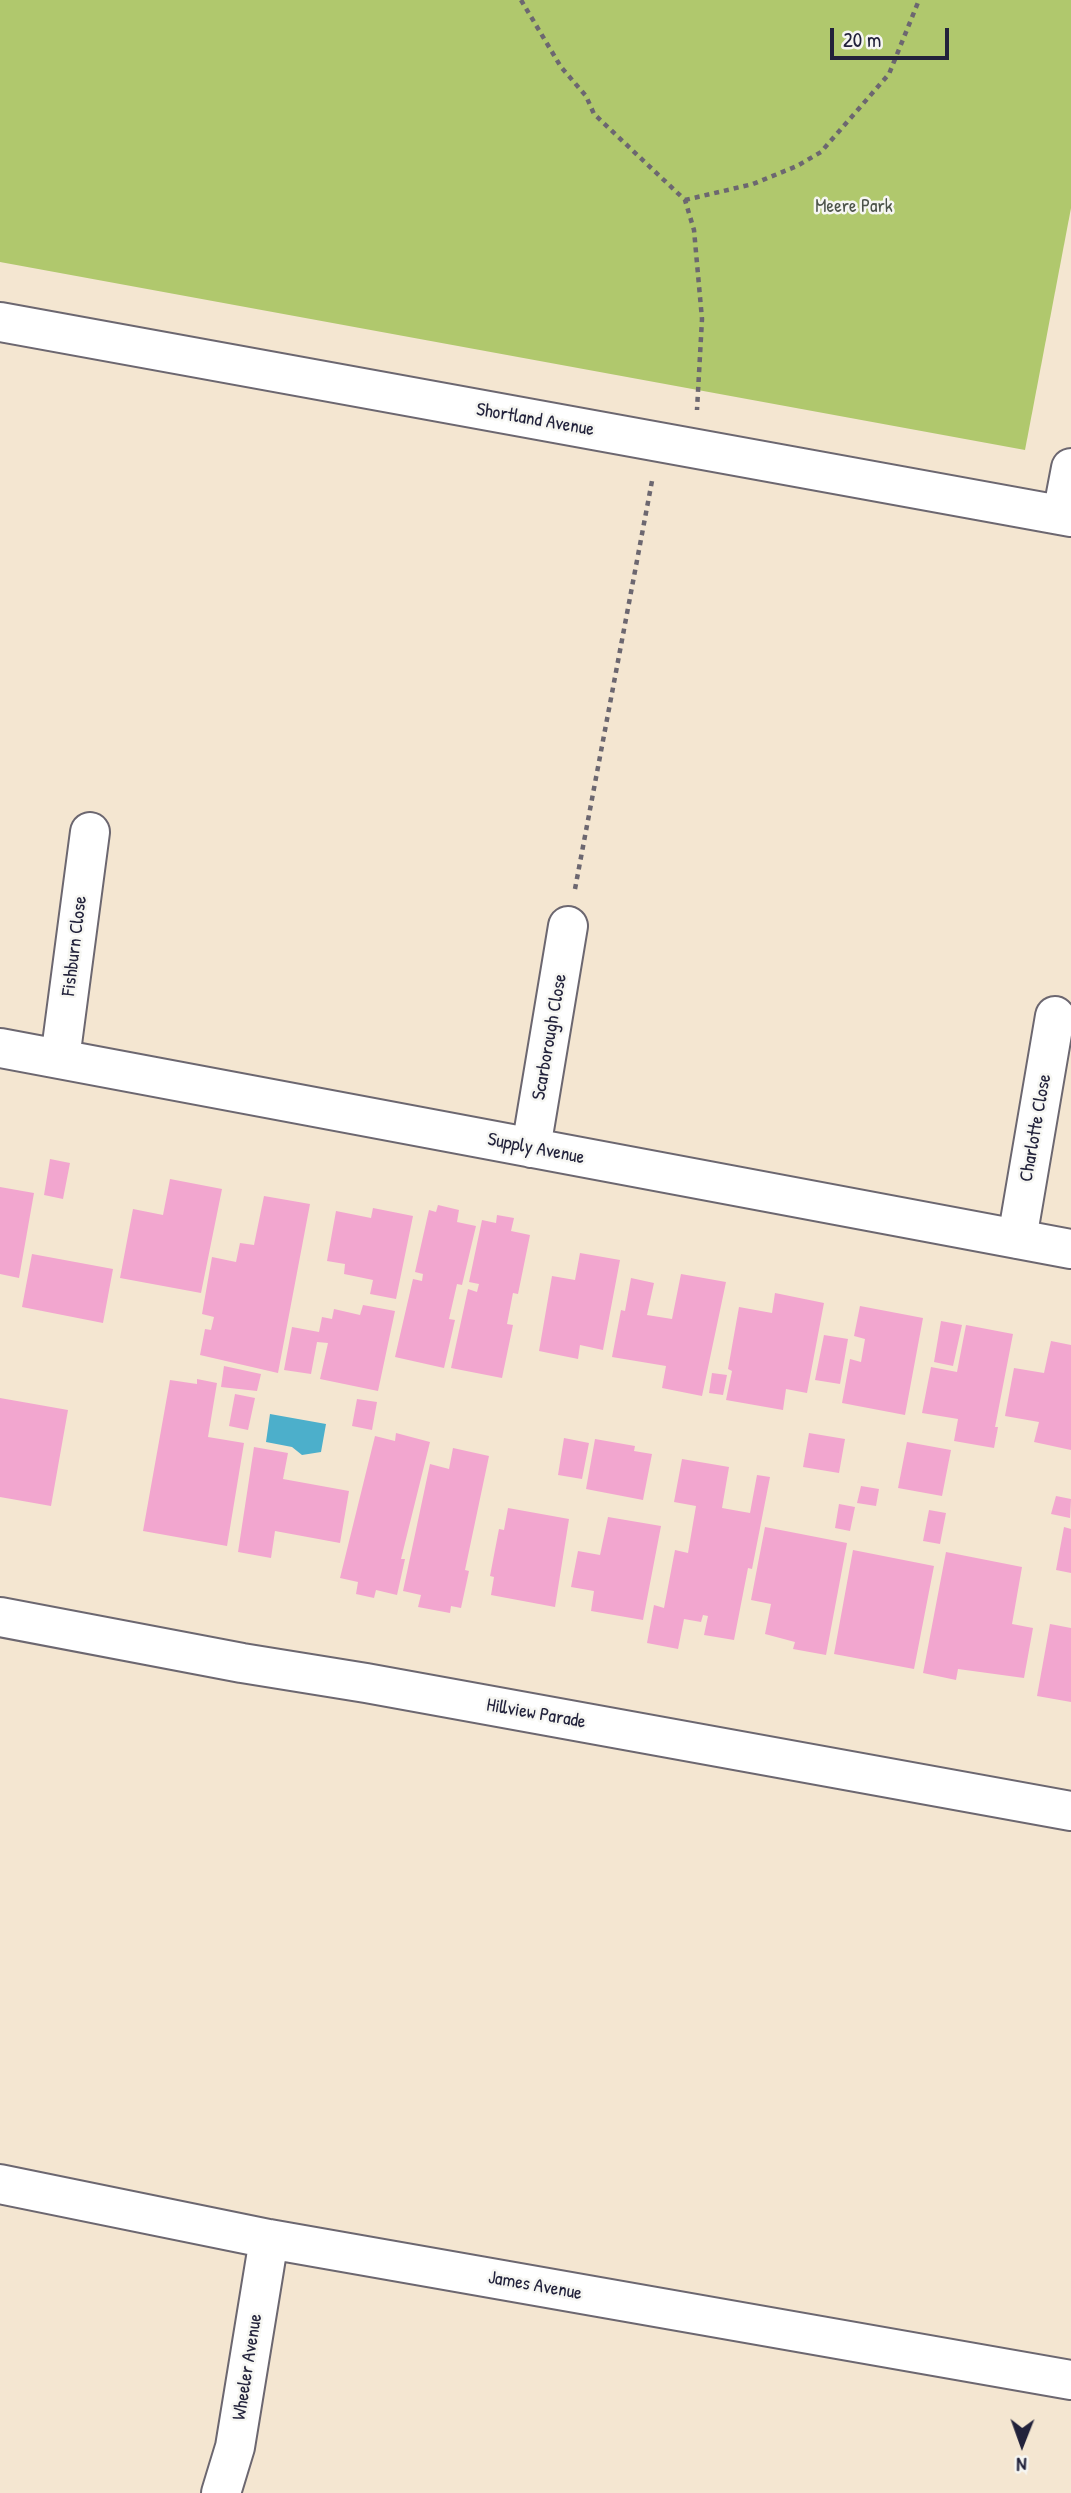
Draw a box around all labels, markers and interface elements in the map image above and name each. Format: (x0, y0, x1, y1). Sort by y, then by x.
scale bar (833, 14, 952, 58)
text: 20 m (843, 25, 881, 54)
park label: Meere Park (815, 196, 893, 218)
street label: Shortland Avenue (474, 398, 596, 442)
street label: Fishburn Close (58, 895, 92, 997)
street label: Scarborough Close (528, 972, 572, 1102)
street label: Charlotte Close (1015, 1072, 1057, 1184)
street label: Supply Avenue (486, 1128, 586, 1170)
street label: Hillview Parade (485, 1694, 587, 1734)
street label: James Avenue (486, 2267, 584, 2305)
street label: Wheeler Avenue (228, 2312, 268, 2422)
north arrow (987, 2409, 1057, 2479)
text: N (1016, 2452, 1027, 2478)

